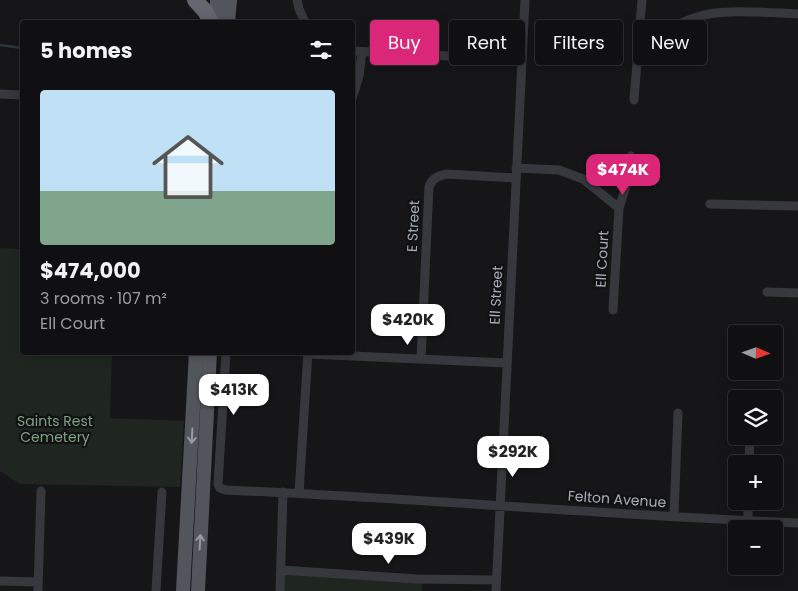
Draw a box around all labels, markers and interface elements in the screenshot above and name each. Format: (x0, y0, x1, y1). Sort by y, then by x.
chip: Buy (370, 20, 439, 65)
chip: Rent (449, 20, 525, 65)
chip: Filters (535, 20, 623, 65)
chip: New (633, 20, 707, 65)
text: 5 homes (40, 36, 133, 65)
icon: filters (307, 36, 335, 64)
icon: home (143, 122, 233, 212)
pin: $474K (588, 154, 658, 196)
text: $474K (597, 158, 649, 181)
street label: E Street (402, 200, 424, 252)
street label: Ell Court (591, 230, 613, 288)
text: $474,000 (40, 256, 141, 285)
street label: Ell Street (484, 265, 508, 325)
text: 3 rooms · 107 m² (40, 287, 167, 310)
pin: $420K (373, 304, 443, 346)
text: $420K (382, 308, 434, 331)
text: Ell Court (40, 312, 105, 335)
north arrow (728, 325, 782, 380)
map controls (728, 325, 783, 575)
pin: $413K (199, 374, 269, 416)
text: $413K (210, 378, 258, 401)
button: layers (728, 390, 783, 445)
park label: Saints Rest Cemetery (17, 411, 93, 447)
one-way arrow (187, 428, 196, 444)
pin: $292K (478, 436, 548, 478)
text: $292K (488, 440, 538, 463)
button: + (728, 455, 783, 510)
street label: Felton Avenue (567, 486, 667, 512)
button: − (728, 520, 783, 575)
pin: $439K (354, 522, 424, 565)
text: $439K (363, 527, 415, 550)
one-way arrow (196, 535, 205, 551)

